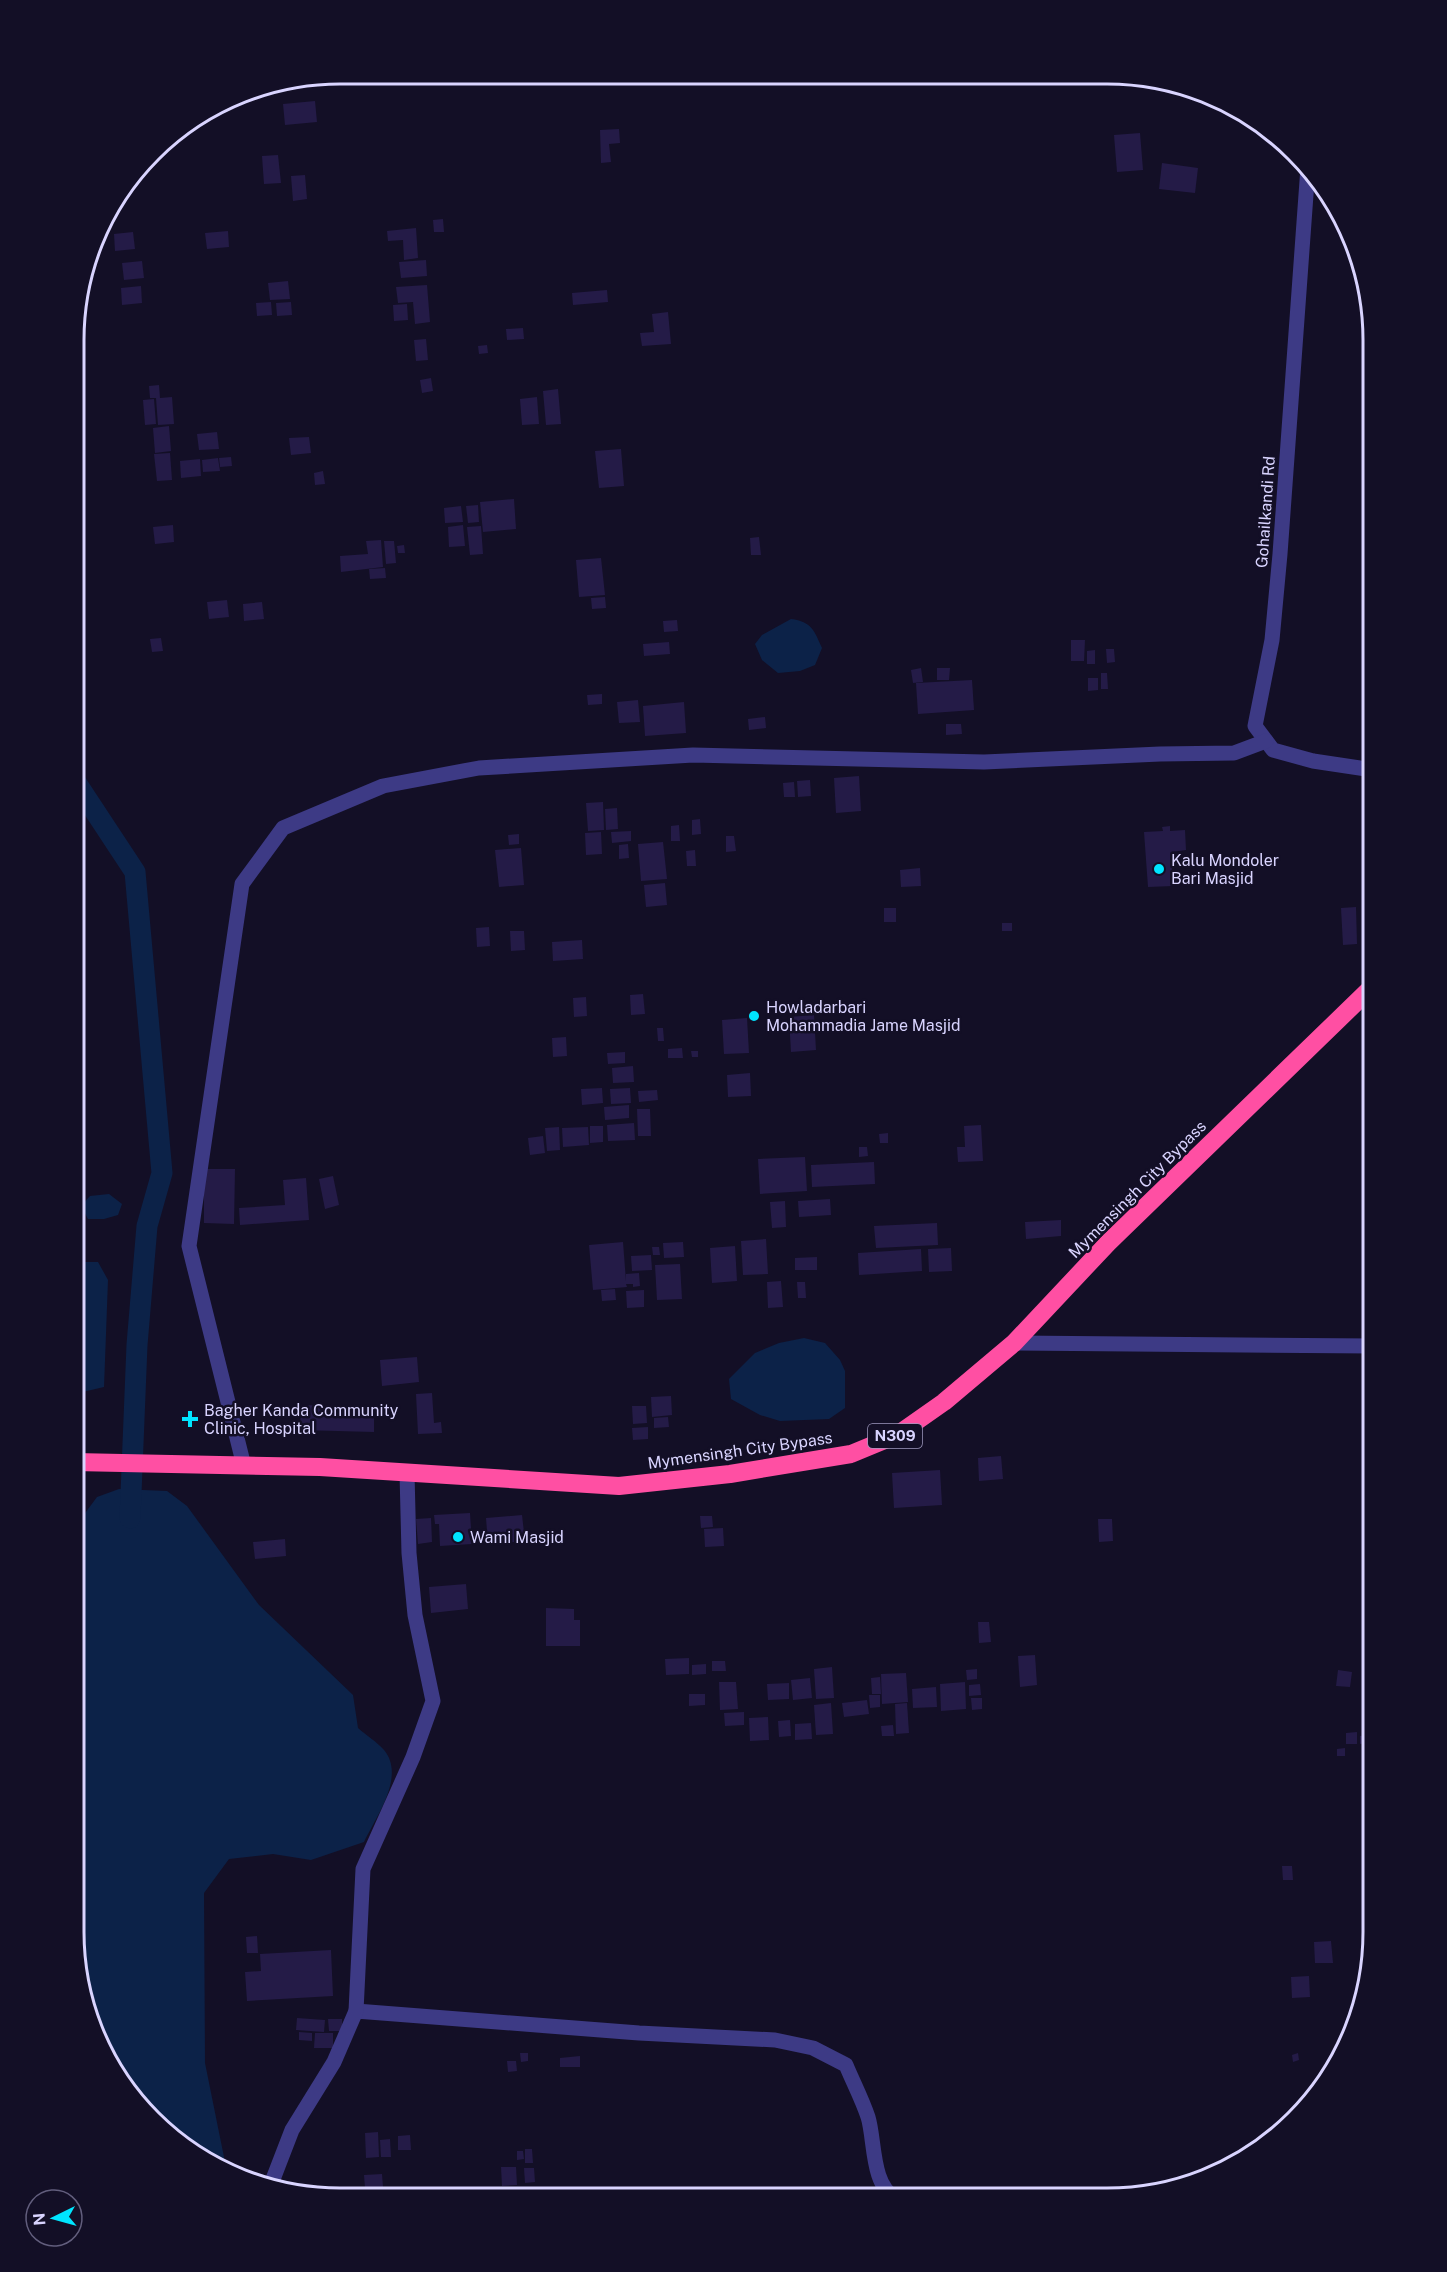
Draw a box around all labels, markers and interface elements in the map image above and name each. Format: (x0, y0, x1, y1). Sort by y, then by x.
street label: Gohailkandi Rd (1252, 455, 1279, 569)
place label: Kalu Mondoler Bari Masjid (1171, 851, 1279, 888)
marker: Kalu Mondoler Bari Masjid (1152, 862, 1166, 876)
place label: Howladarbari Mohammadia Jame Masjid (766, 998, 961, 1035)
marker: Howladarbari Mohammadia Jame Masjid (747, 1009, 761, 1023)
street label: Mymensingh City Bypass (1065, 1117, 1210, 1262)
place label: Bagher Kanda Community Clinic, Hospital (204, 1401, 399, 1438)
marker: Bagher Kanda Community Clinic, Hospital (181, 1410, 199, 1428)
road number: N309 (868, 1424, 922, 1448)
street label: Mymensingh City Bypass (646, 1428, 834, 1473)
place label: Wami Masjid (470, 1528, 564, 1547)
marker: Wami Masjid (451, 1530, 465, 1544)
north arrow (24, 2188, 84, 2248)
text: N (30, 2212, 50, 2226)

